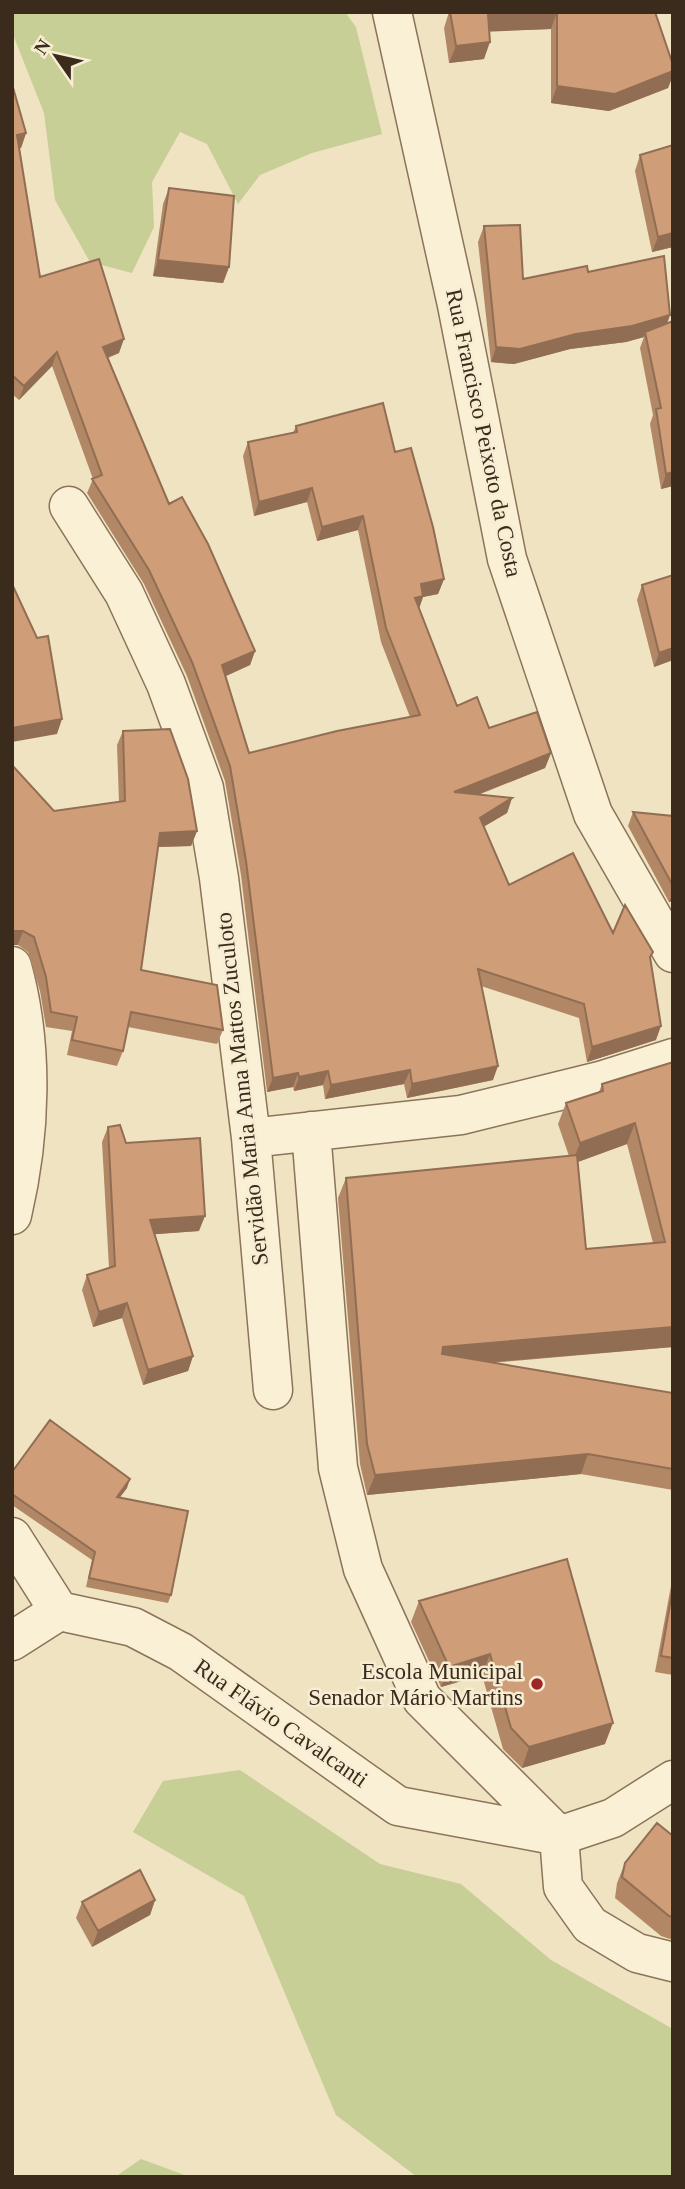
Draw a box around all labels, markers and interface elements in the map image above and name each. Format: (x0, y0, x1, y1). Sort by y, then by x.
north arrow (21, 21, 91, 91)
text: N (30, 35, 55, 58)
street label: Rua Francisco Peixoto da Costa (441, 287, 527, 579)
street label: Servidão Maria Anna Mattos Zuculoto (211, 911, 273, 1267)
street label: Rua Flávio Cavalcanti (190, 1654, 372, 1792)
place label: Escola Municipal Senador Mário Martins (308, 1659, 523, 1710)
marker: Escola Municipal Senador Mário Martins (529, 1676, 545, 1692)

